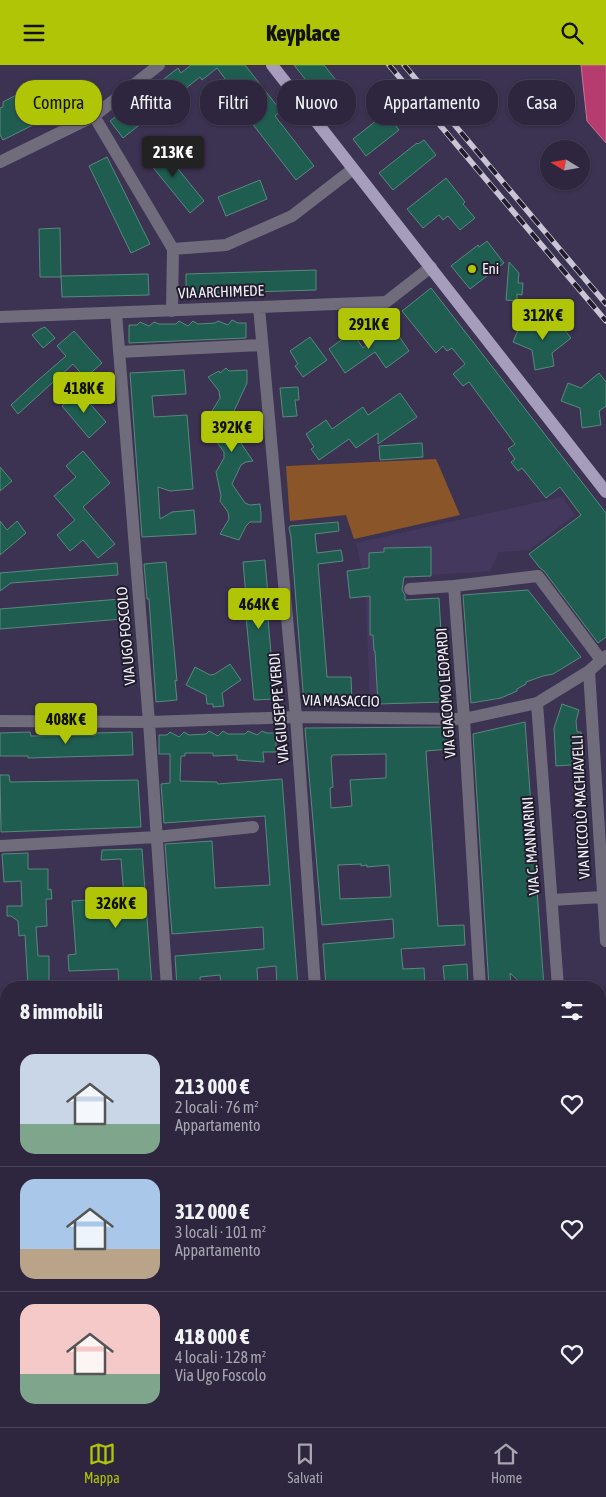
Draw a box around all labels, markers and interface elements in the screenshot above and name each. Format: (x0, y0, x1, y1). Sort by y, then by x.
icon: menu (20, 19, 48, 47)
icon: search (558, 19, 586, 47)
text: Keyplace (266, 20, 340, 46)
chip: Compra (15, 80, 102, 125)
chip: Affitta (112, 80, 190, 125)
chip: Filtri (200, 80, 267, 125)
chip: Nuovo (277, 80, 356, 125)
chip: Appartamento (366, 80, 498, 125)
chip: Casa (508, 80, 575, 125)
pin: 213K € (132, 135, 214, 178)
north arrow (540, 140, 590, 190)
map controls (540, 140, 590, 190)
text: 213K € (153, 143, 193, 161)
place label: Eni (482, 260, 499, 277)
marker: Eni (466, 263, 478, 275)
street label: VIA ARCHIMEDE (178, 281, 265, 301)
pin: 312K € (502, 299, 584, 341)
text: 312K € (523, 306, 563, 324)
pin: 291K € (328, 307, 410, 350)
text: 291K € (349, 315, 389, 333)
pin: 418K € (43, 371, 125, 414)
text: 418K € (64, 379, 104, 397)
pin: 392K € (191, 411, 273, 453)
text: 392K € (212, 418, 252, 436)
street label: VIA UGO FOSCOLO (113, 586, 138, 686)
pin: 464K € (218, 587, 300, 630)
text: 464K € (239, 595, 279, 613)
street label: VIA GIACOMO LEOPARDI (432, 627, 459, 759)
street label: VIA GIUSEPPE VERDI (265, 652, 292, 764)
street label: VIA MASACCIO (302, 691, 380, 710)
pin: 408K € (25, 703, 107, 745)
text: 408K € (46, 710, 86, 728)
street label: VIA NICCOLÒ MACHIAVELLI (568, 735, 593, 879)
street label: VIA C. MANNARINI (519, 796, 542, 896)
pin: 326K € (75, 887, 157, 929)
text: 326K € (96, 894, 136, 912)
icon: filters (558, 997, 586, 1025)
text: 8 immobili (20, 999, 103, 1023)
icon: home (60, 1074, 120, 1134)
text: 213 000 € (175, 1074, 249, 1098)
icon: heart (558, 1090, 586, 1118)
text: 2 locali · 76 m² (175, 1098, 259, 1116)
text: Appartamento (175, 1116, 261, 1134)
icon: home (60, 1199, 120, 1259)
text: 312 000 € (175, 1199, 249, 1223)
icon: heart (558, 1215, 586, 1243)
text: 3 locali · 101 m² (175, 1223, 266, 1241)
text: Appartamento (175, 1241, 261, 1259)
icon: home (60, 1324, 120, 1384)
text: 418 000 € (175, 1324, 249, 1348)
icon: heart (558, 1340, 586, 1368)
text: 4 locali · 128 m² (175, 1348, 266, 1366)
text: Via Ugo Foscolo (175, 1366, 266, 1384)
tab: Mappa (84, 1440, 120, 1486)
tab: Salvati (288, 1440, 323, 1486)
tab: Home (491, 1440, 522, 1486)

